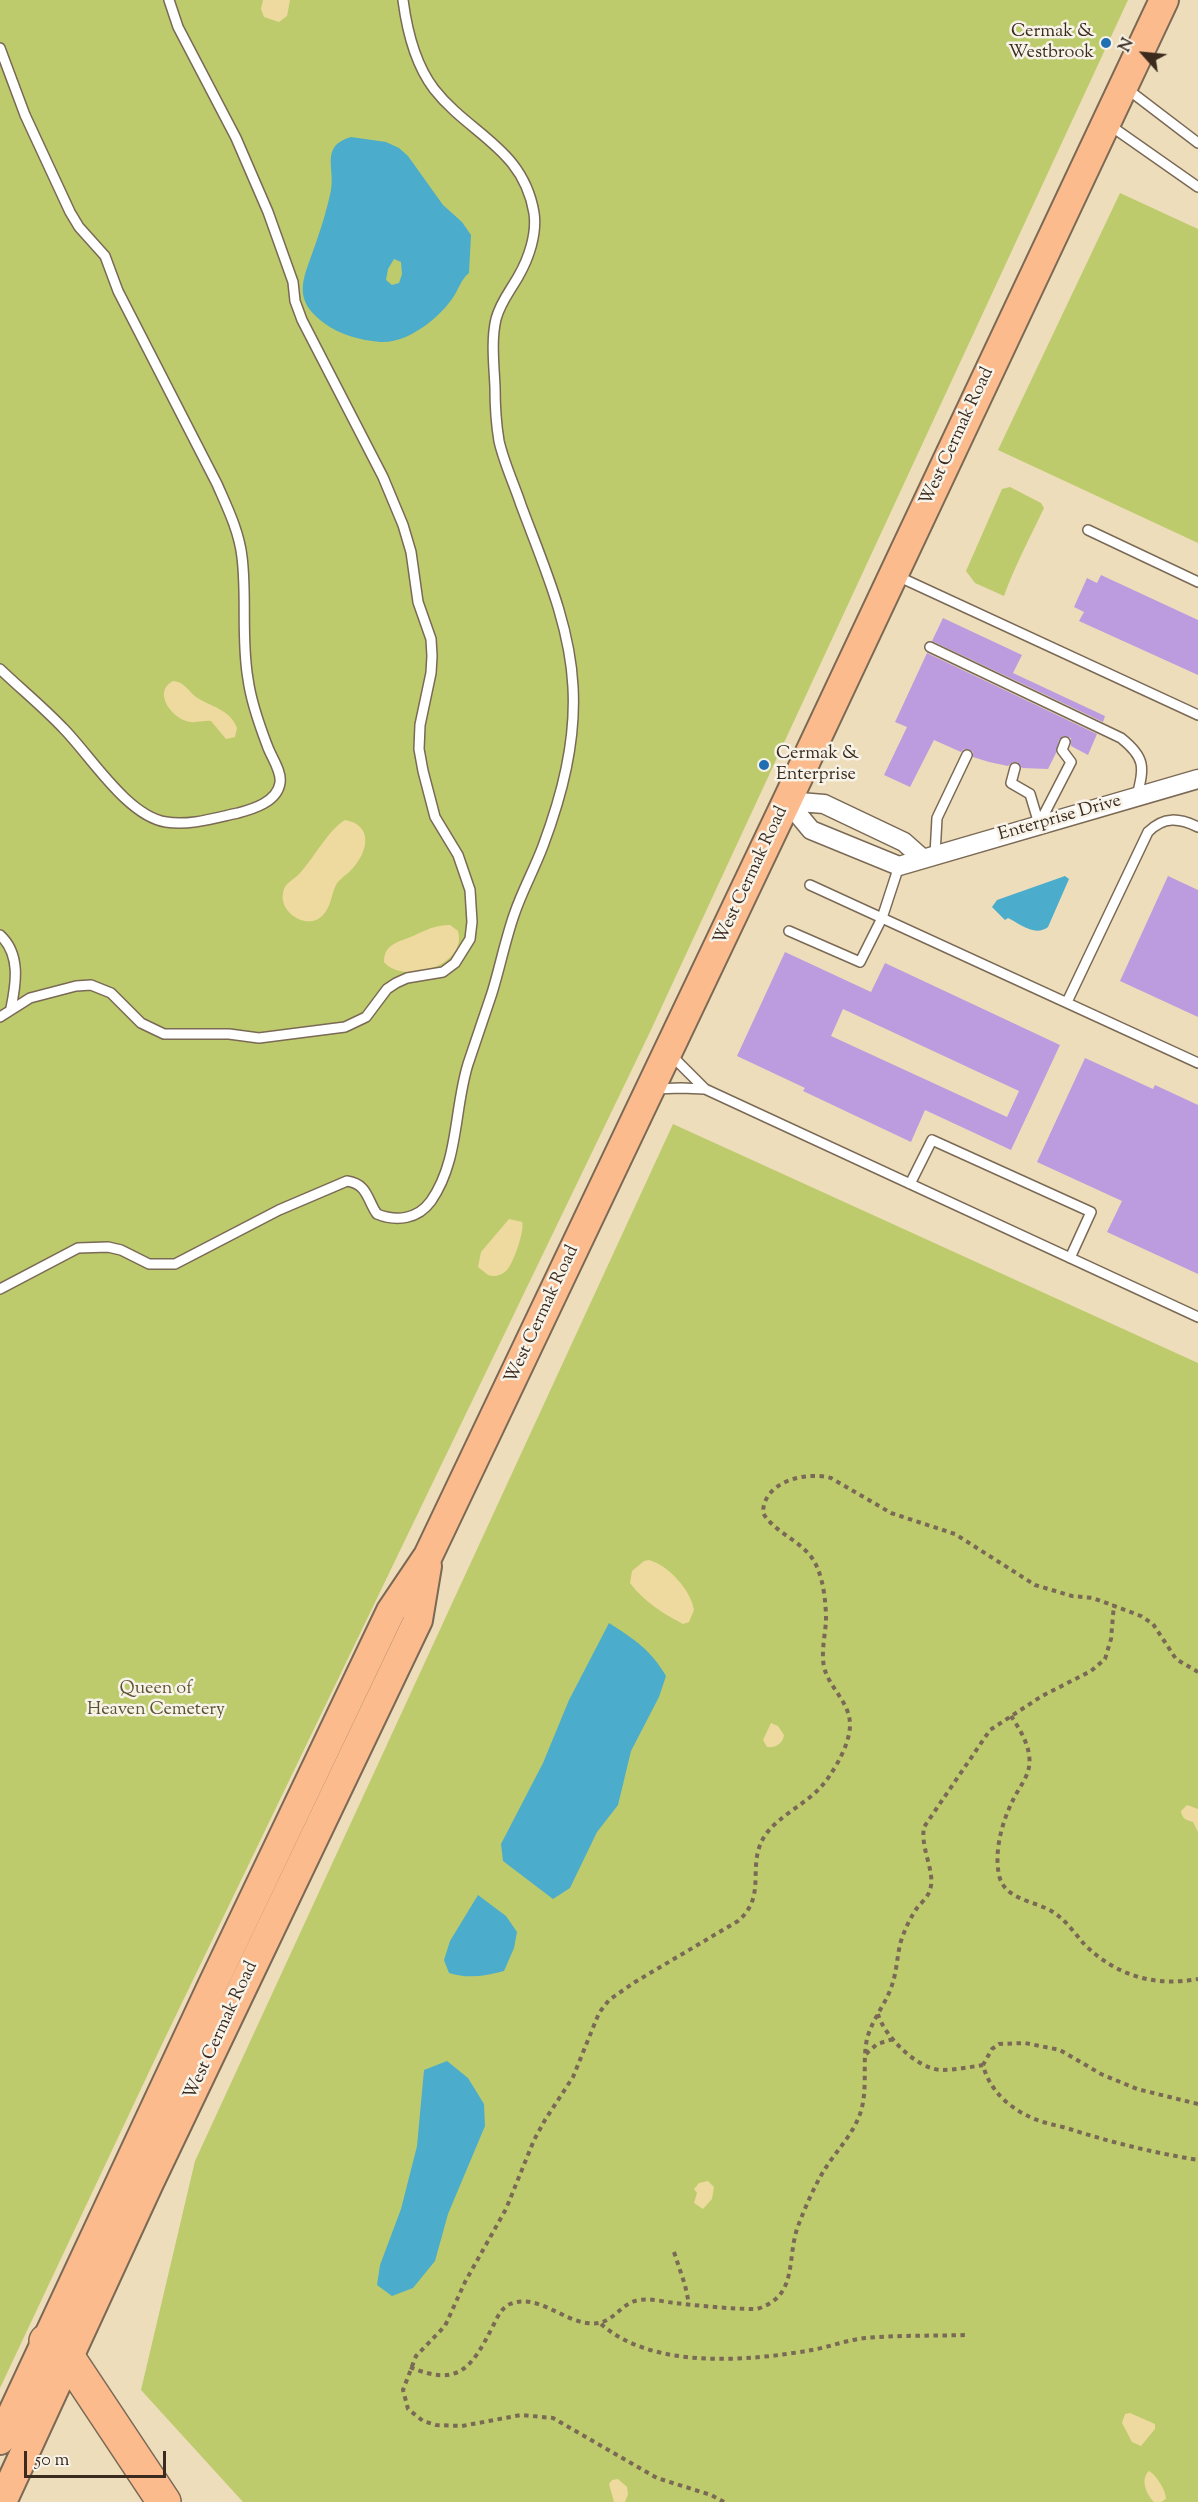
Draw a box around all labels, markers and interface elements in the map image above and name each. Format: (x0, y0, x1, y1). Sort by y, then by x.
place label: Cermak & Westbrook (1008, 22, 1094, 64)
north arrow (1114, 24, 1174, 84)
text: N (1114, 35, 1141, 57)
marker: Cermak & Westbrook (1099, 36, 1113, 50)
street label: West Cermak Road (916, 364, 1000, 510)
place label: Cermak & Enterprise (776, 744, 859, 786)
marker: Cermak & Enterprise (757, 758, 771, 772)
street label: Enterprise Drive (996, 791, 1124, 847)
street label: West Cermak Road (710, 803, 794, 949)
street label: West Cermak Road (501, 1242, 585, 1388)
park label: Queen of Heaven Cemetery (87, 1679, 225, 1722)
street label: West Cermak Road (180, 1958, 264, 2104)
scale bar (27, 2439, 170, 2477)
text: 50 m (35, 2448, 69, 2474)

